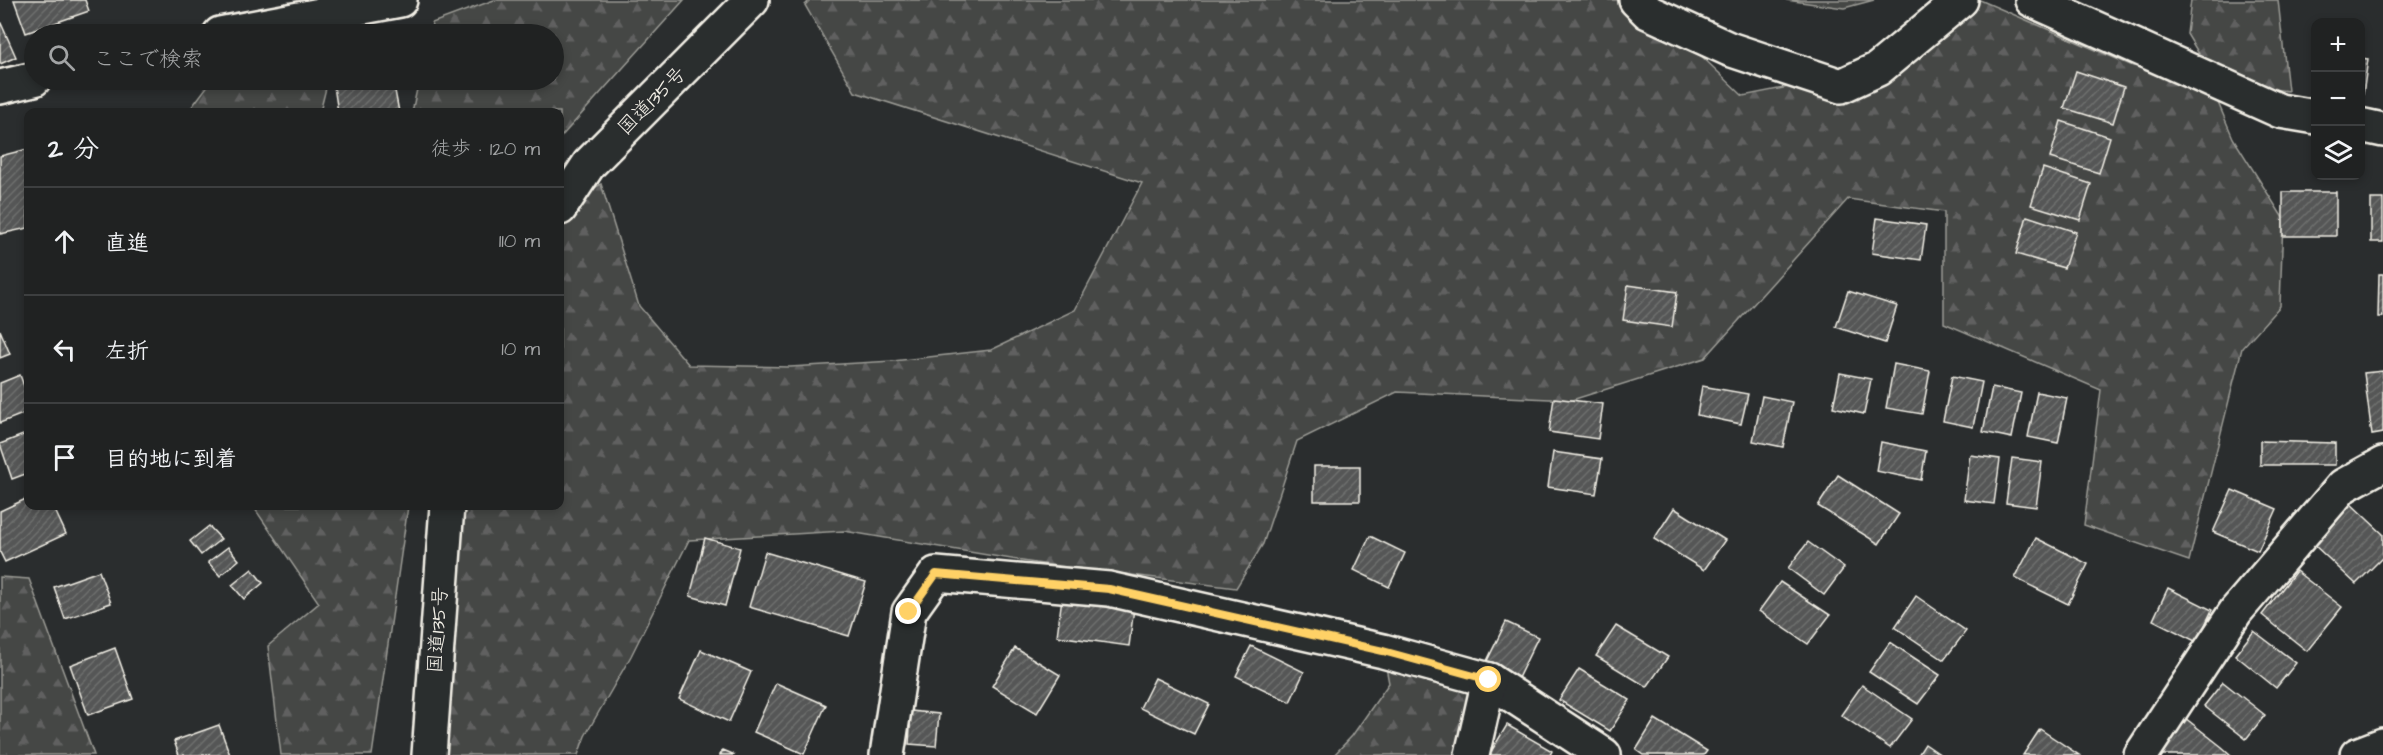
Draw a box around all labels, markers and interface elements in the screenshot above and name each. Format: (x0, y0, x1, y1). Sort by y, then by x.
map controls (2311, 18, 2365, 180)
button: + (2311, 18, 2365, 72)
search box (24, 24, 564, 90)
icon: search (45, 41, 78, 74)
text: ここで検索 (93, 44, 203, 75)
street label: 国道135号 (611, 60, 693, 142)
button: − (2311, 72, 2365, 126)
button: layers (2311, 126, 2365, 180)
text: 2 分 (48, 131, 99, 167)
text: 徒歩 · 120 m (431, 135, 540, 163)
icon: ahead (48, 225, 81, 258)
text: 110 m (499, 227, 540, 255)
text: 直進 (105, 228, 149, 259)
icon: left (48, 333, 81, 366)
text: 10 m (501, 335, 540, 363)
text: 左折 (105, 336, 149, 367)
icon: arrive (48, 441, 81, 474)
text: 目的地に到着 (105, 444, 237, 475)
street label: 国道135号 (421, 586, 455, 674)
route end (895, 598, 921, 624)
route start (1475, 666, 1501, 692)

